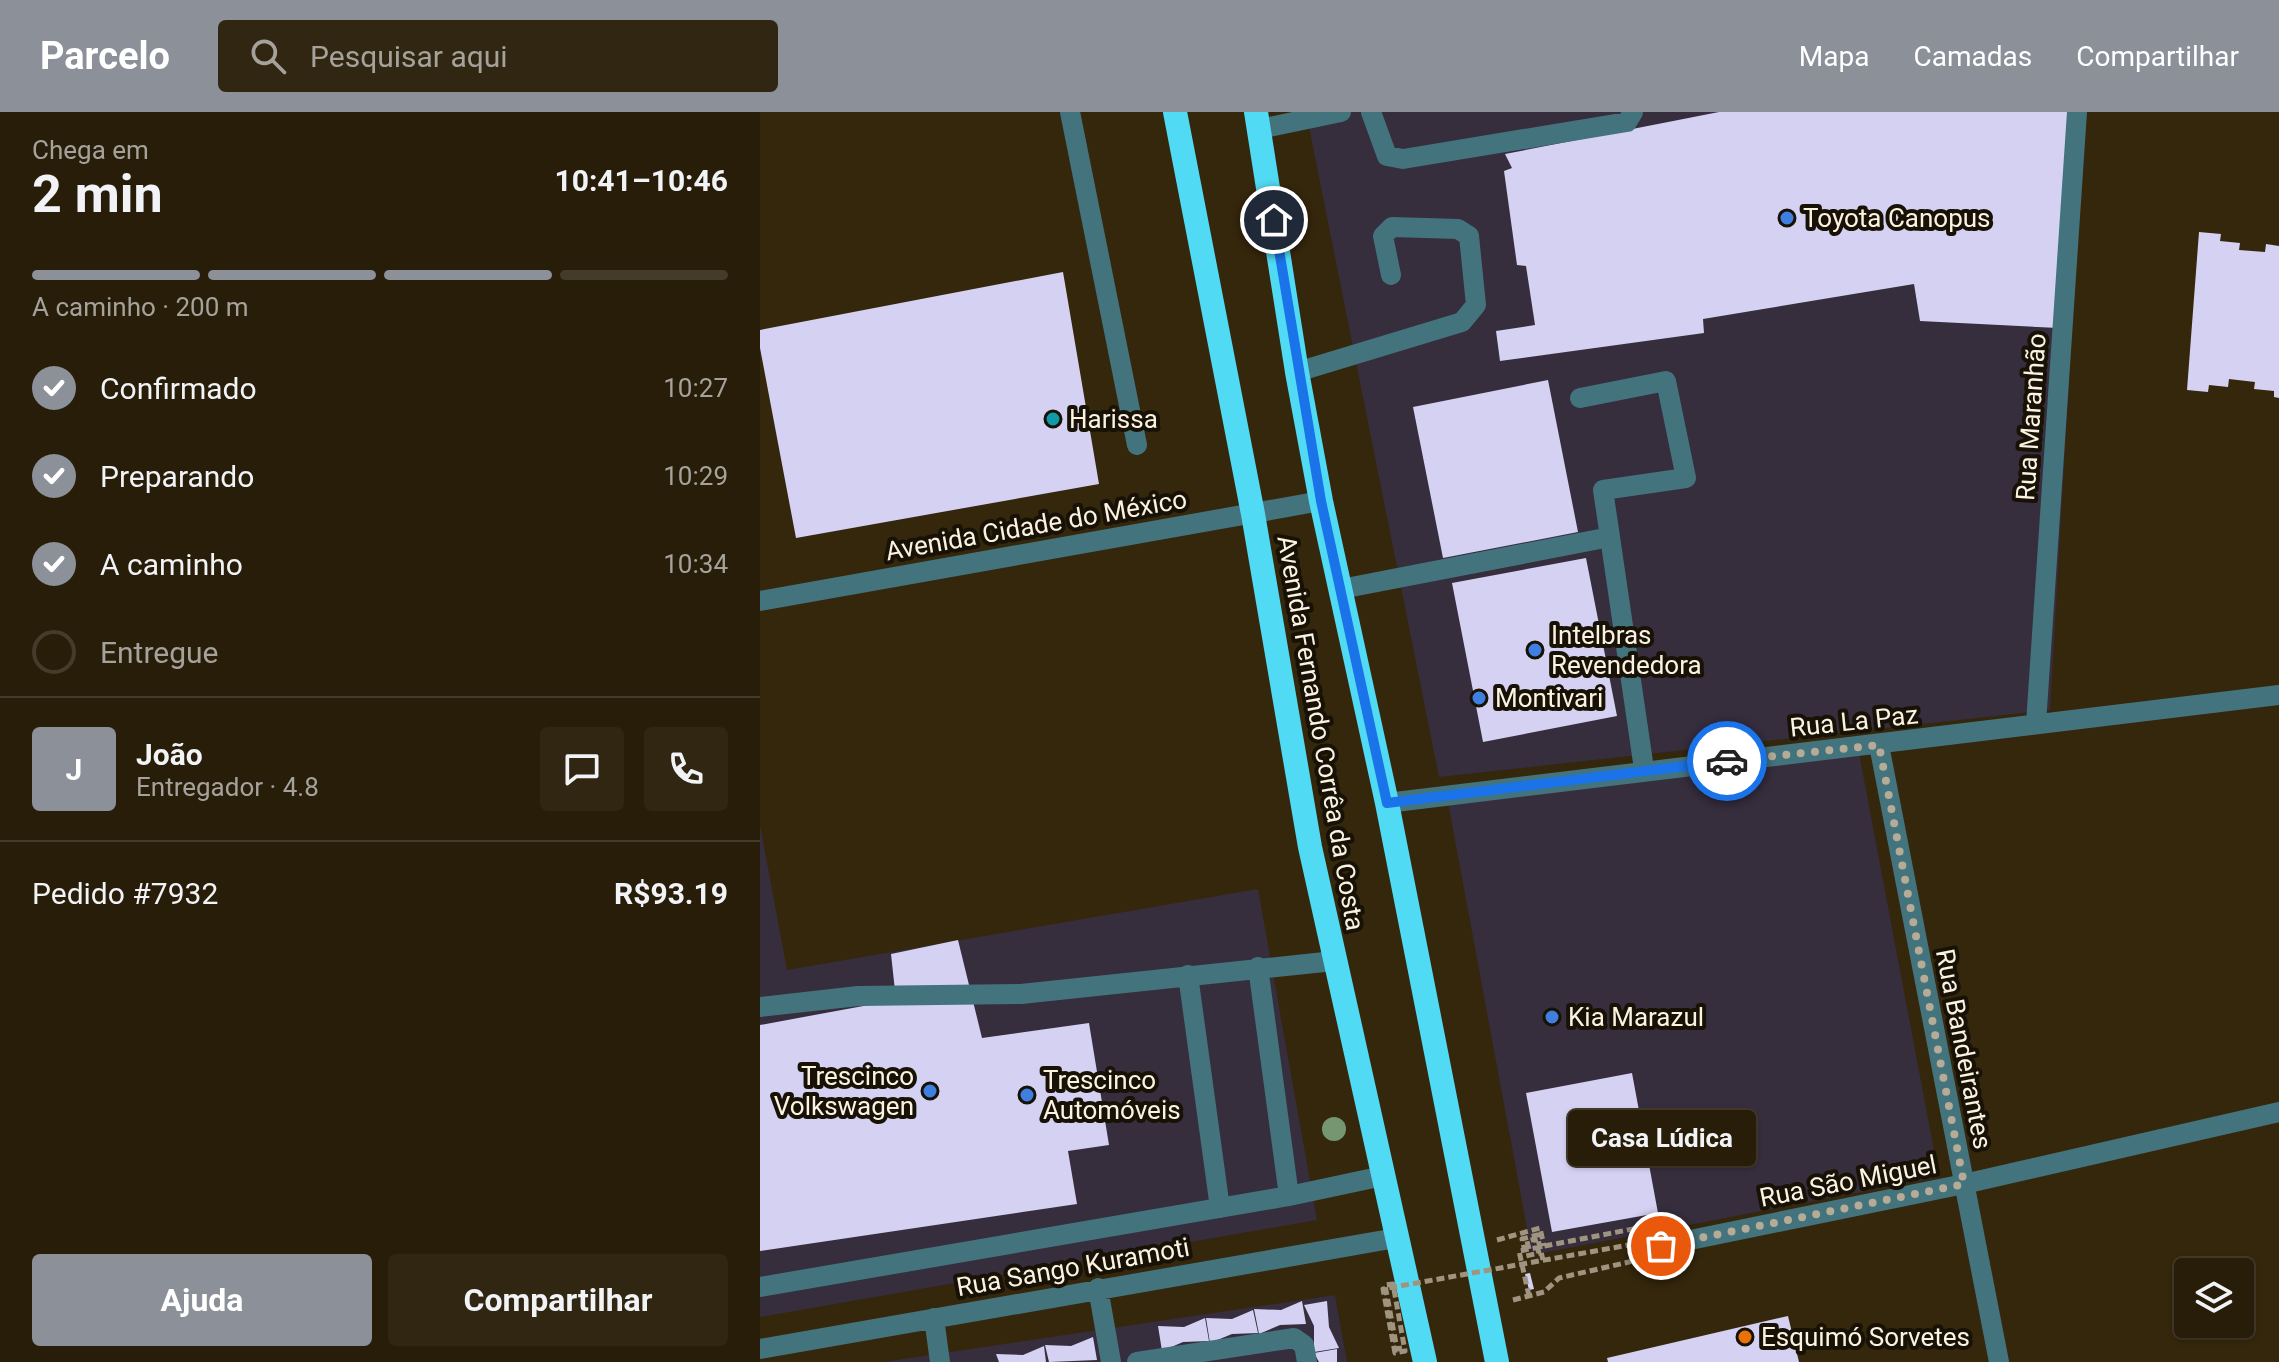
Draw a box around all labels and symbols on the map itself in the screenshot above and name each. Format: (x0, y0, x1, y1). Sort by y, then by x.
pin (1240, 186, 1308, 254)
place label: Toyota Canopus (1803, 203, 1991, 233)
marker: Toyota Canopus (1778, 209, 1796, 227)
street label: Rua Maranhão (2010, 332, 2052, 502)
place label: Harissa (1069, 404, 1158, 434)
marker: Harissa (1044, 410, 1062, 428)
street label: Avenida Cidade do México (883, 484, 1189, 566)
street label: Avenida Fernando Corrêa da Costa (1271, 533, 1371, 933)
place label: Intelbras Revendedora (1551, 620, 1702, 680)
marker: Intelbras Revendedora (1526, 641, 1544, 659)
place label: Montivari (1495, 683, 1603, 713)
marker: Montivari (1470, 689, 1488, 707)
street label: Rua La Paz (1788, 699, 1920, 743)
courier (1687, 721, 1767, 801)
street label: Rua Bandeirantes (1930, 947, 1998, 1151)
place label: Kia Marazul (1568, 1002, 1704, 1032)
marker: Kia Marazul (1543, 1008, 1561, 1026)
place label: Trescinco Volkswagen (774, 1061, 914, 1121)
place label: Trescinco Automóveis (1043, 1065, 1181, 1125)
marker: Trescinco Volkswagen (921, 1082, 939, 1100)
marker: Trescinco Automóveis (1018, 1086, 1036, 1104)
callout: Casa Lúdica (1567, 1110, 1755, 1166)
street label: Rua São Miguel (1757, 1149, 1939, 1213)
pin (1627, 1212, 1695, 1280)
street label: Rua Sango Kuramoti (954, 1232, 1192, 1302)
place label: Esquimó Sorvetes (1761, 1322, 1970, 1352)
marker: Esquimó Sorvetes (1736, 1328, 1754, 1346)

